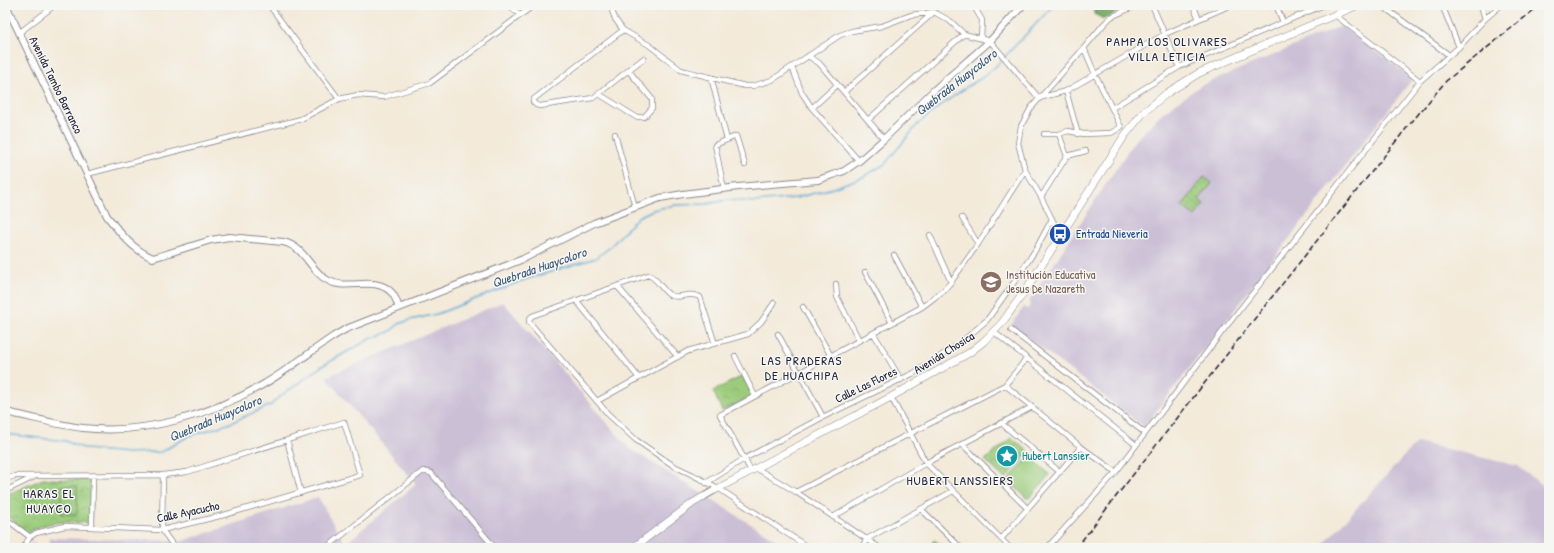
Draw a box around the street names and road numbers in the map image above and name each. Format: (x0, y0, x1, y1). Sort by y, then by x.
street label: Avenida Tambo Barranco (25, 33, 87, 136)
street label: Avenida Chosica (910, 327, 978, 378)
street label: Calle Las Flores (832, 362, 900, 407)
street label: Calle Ayacucho (155, 497, 221, 526)

